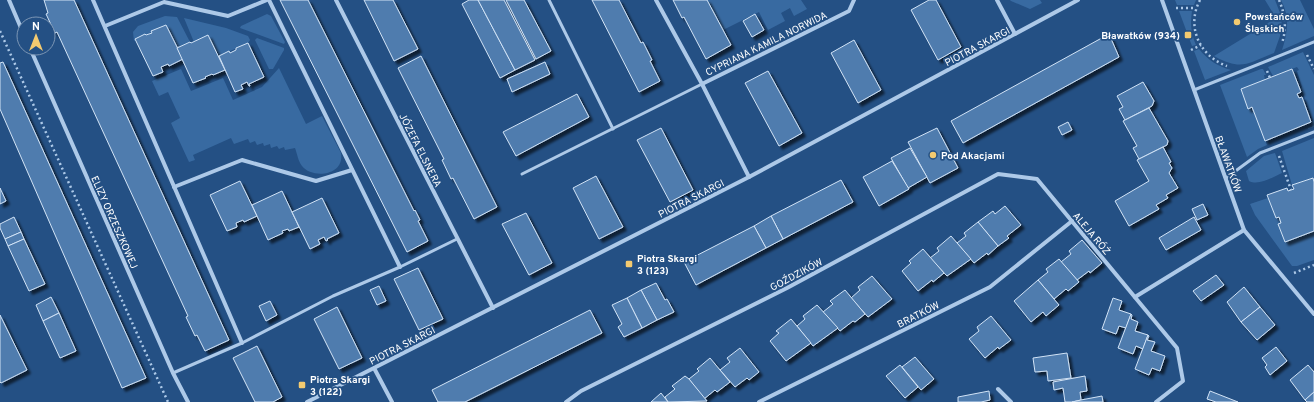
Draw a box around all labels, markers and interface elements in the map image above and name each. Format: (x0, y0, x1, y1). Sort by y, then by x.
street label: CYPRIANA KAMILA NORWIDA (704, 9, 830, 80)
place label: Powstańców Śląskich (1245, 11, 1303, 36)
north arrow (16, 16, 56, 56)
marker: Powstańców Śląskich (1232, 17, 1242, 27)
text: N (32, 20, 40, 34)
street label: PIOTRA SKARGI (943, 25, 1013, 70)
place label: Bławatków (934) (1101, 30, 1180, 43)
marker: Bławatków (934) (1183, 30, 1193, 40)
street label: JÓZEFA ELSNERA (395, 111, 444, 190)
street label: BŁAWATKÓW (1211, 134, 1244, 195)
marker: Pod Akacjami (928, 150, 938, 160)
place label: Pod Akacjami (941, 150, 1005, 163)
street label: ELIZY ORZESZKOWEJ (87, 174, 140, 271)
street label: PIOTRA SKARGI (657, 177, 727, 222)
street label: ALEJA RÓŻ (1069, 210, 1113, 258)
place label: Piotra Skargi 3 (123) (637, 253, 697, 278)
street label: GOŹDZIKÓW (768, 256, 825, 295)
marker: Piotra Skargi 3 (123) (624, 259, 634, 269)
street label: BRATKÓW (895, 299, 942, 332)
street label: PIOTRA SKARGI (368, 324, 438, 369)
place label: Piotra Skargi 3 (122) (310, 374, 370, 399)
marker: Piotra Skargi 3 (122) (297, 380, 307, 390)

